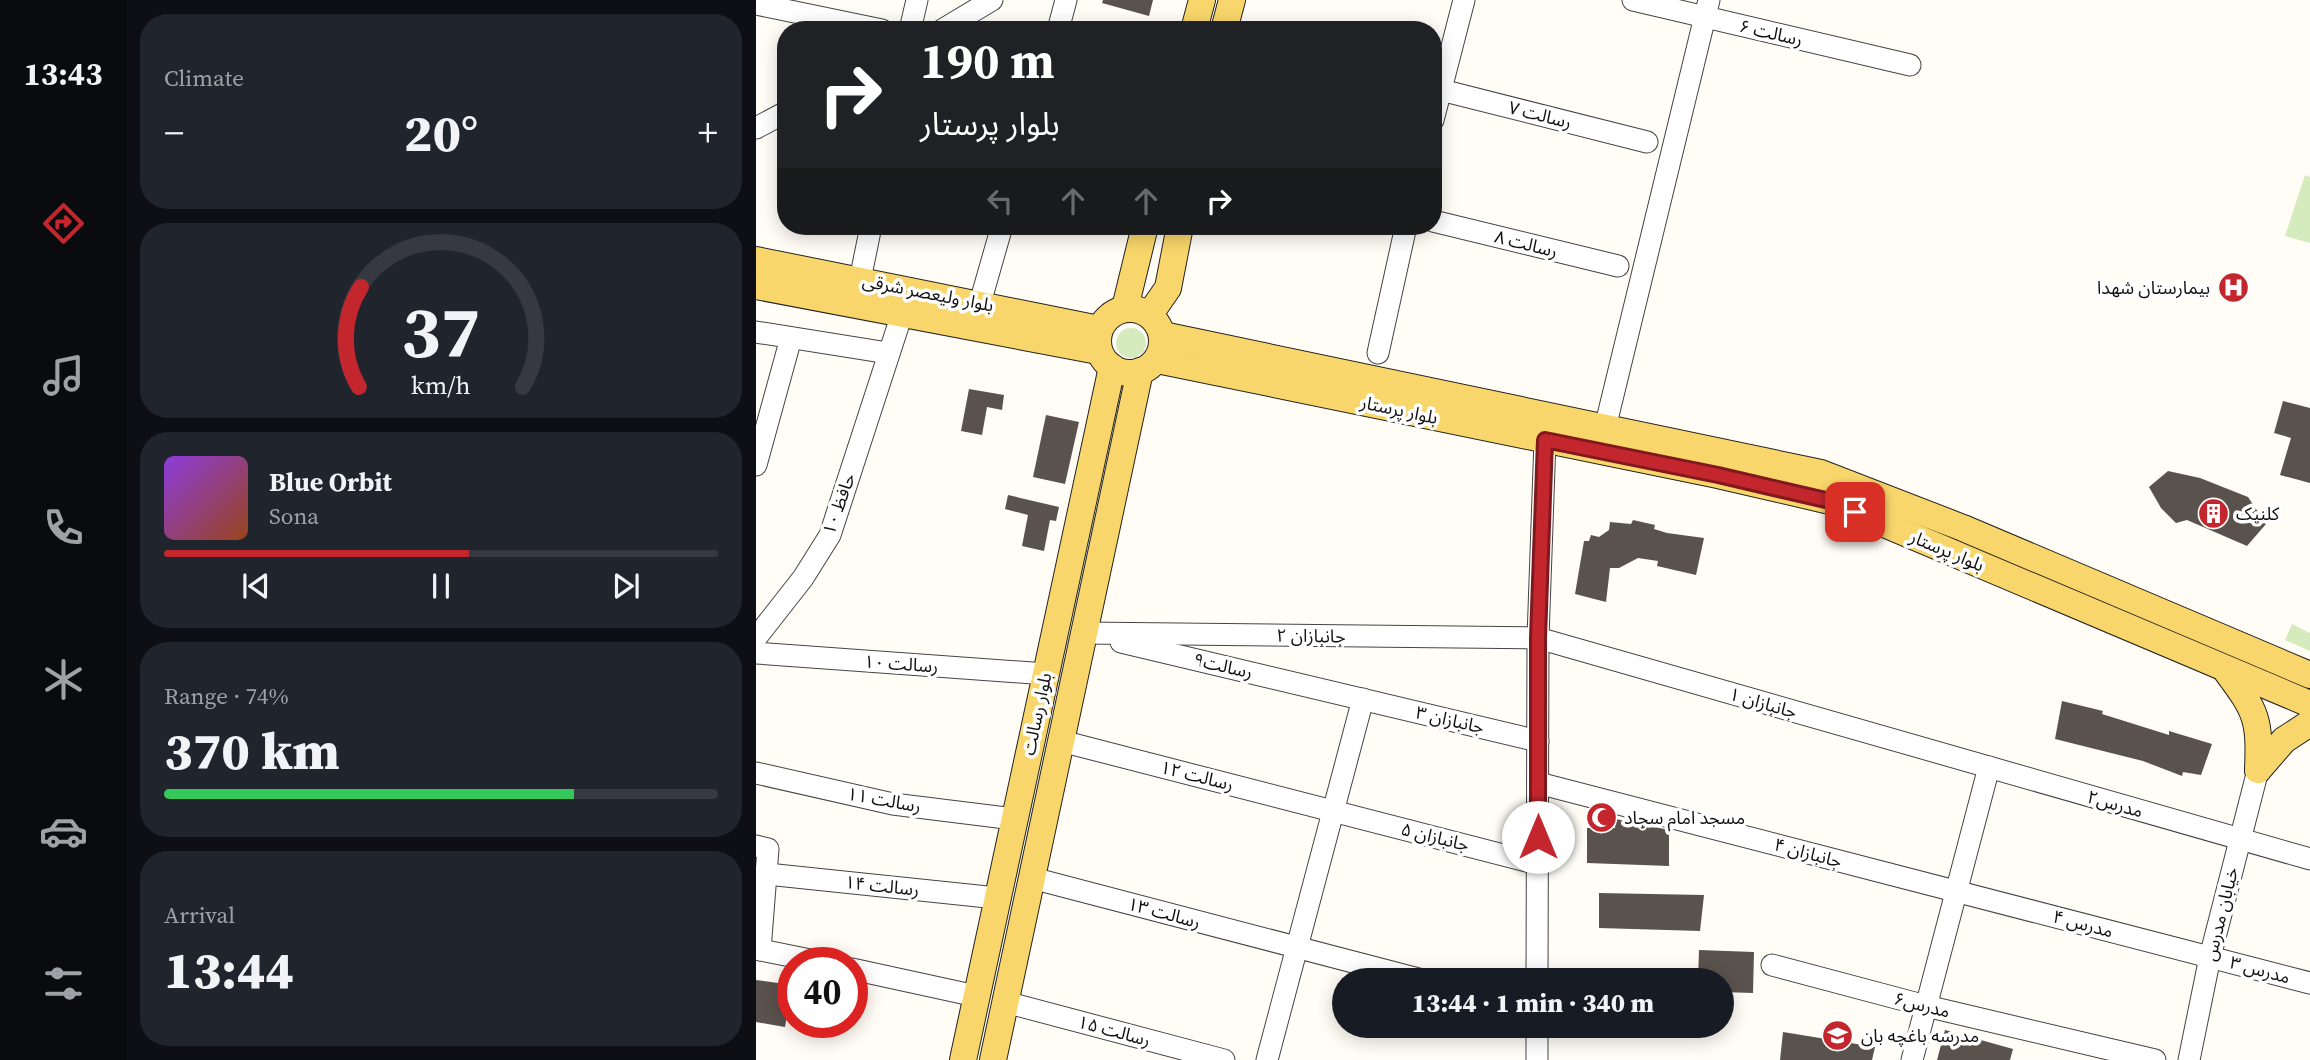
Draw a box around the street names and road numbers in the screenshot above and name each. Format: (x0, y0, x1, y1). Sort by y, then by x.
street label: رسالت ۶ (1737, 13, 1805, 52)
street label: رسالت ۷ (1506, 95, 1574, 134)
street label: رسالت ۸ (1492, 224, 1560, 263)
street label: بلوار ولیعصر شرقی (860, 268, 996, 317)
street label: بلوار پرستار (1357, 389, 1440, 430)
street label: حافظ ۱۰ (816, 470, 861, 538)
street label: بلوار پرستار (1905, 523, 1988, 577)
street label: جانبازان ۲ (1276, 622, 1346, 649)
street label: رسالت۹ (1191, 647, 1255, 684)
street label: رسالت ۱۰ (863, 648, 939, 679)
street label: بلوار رسالت (1016, 670, 1057, 757)
street label: جانبازان ۱ (1726, 681, 1800, 724)
street label: جانبازان ۳ (1414, 700, 1487, 739)
street label: رسالت ۱۲ (1158, 754, 1236, 797)
street label: رسالت ۱۱ (845, 781, 923, 818)
street label: مدرس۲ (2084, 784, 2146, 823)
street label: جانبازان ۵ (1398, 816, 1472, 857)
street label: جانبازان ۴ (1771, 831, 1845, 874)
street label: خیابان مدرس (2197, 864, 2244, 963)
street label: رسالت ۱۴ (844, 869, 920, 902)
street label: رسالت ۱۳ (1125, 891, 1203, 934)
street label: مدرس ۴ (2050, 904, 2116, 944)
street label: مدرس ۳ (2227, 950, 2293, 990)
street label: مدرس۶ (1891, 985, 1953, 1024)
street label: رسالت ۱۵ (1075, 1009, 1153, 1052)

